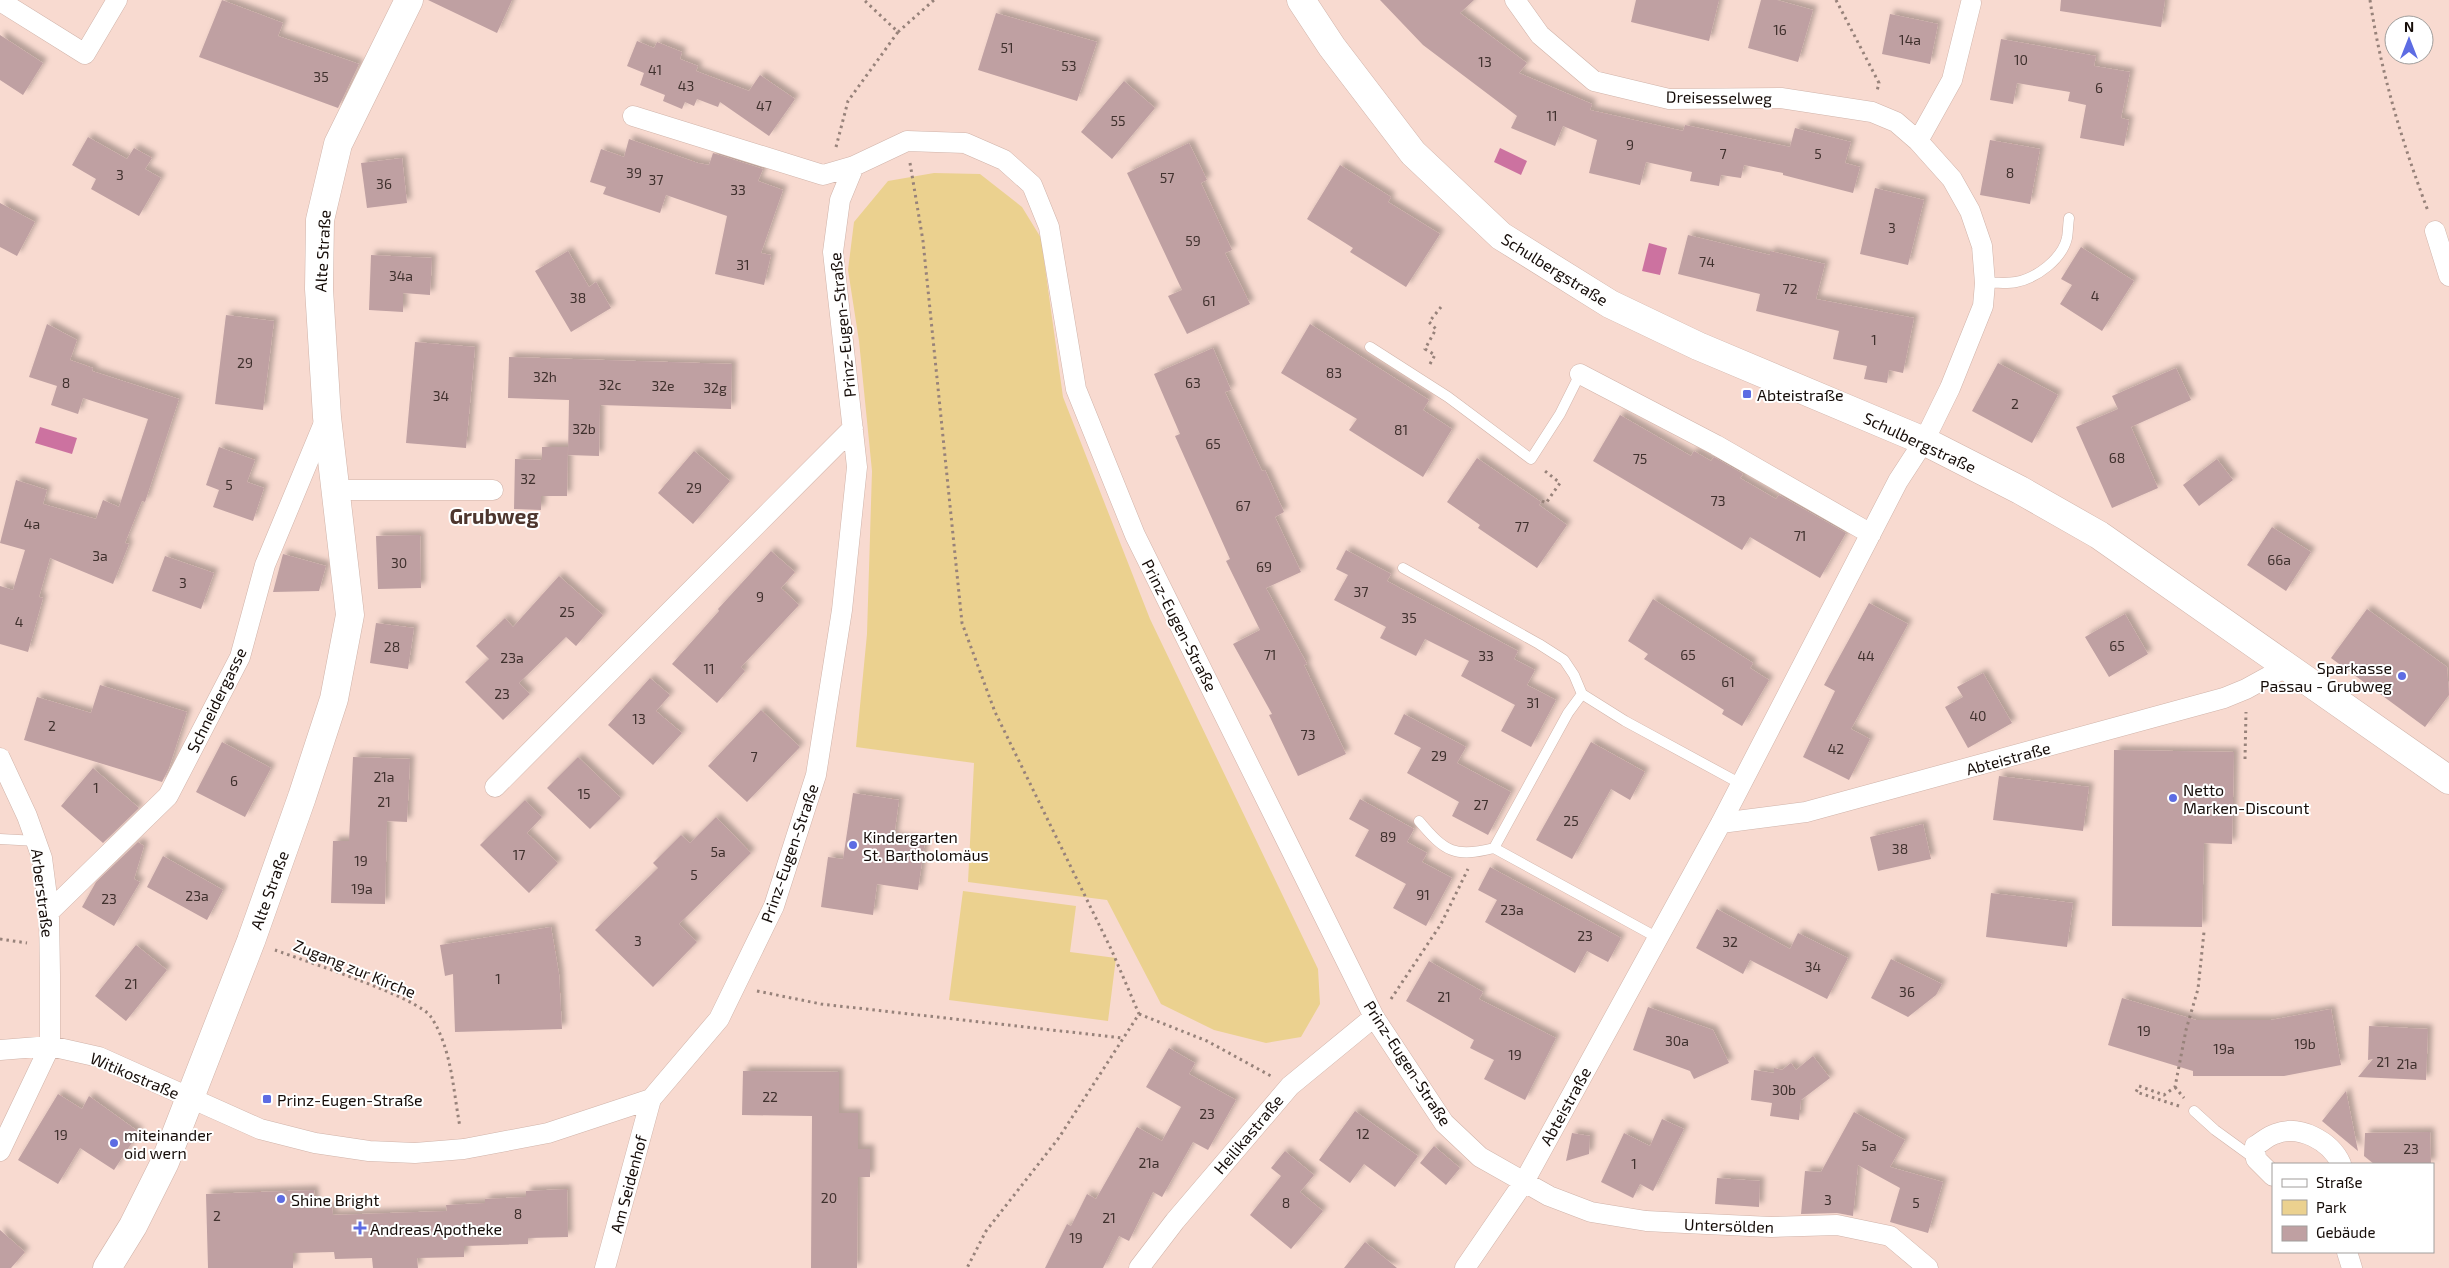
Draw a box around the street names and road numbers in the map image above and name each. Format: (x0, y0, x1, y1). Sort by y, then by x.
street label: Dreisesselweg (1666, 87, 1772, 107)
street label: Alte Straße (310, 209, 334, 293)
street label: Schulbergstraße (1498, 229, 1612, 309)
street label: Prinz-Eugen-Straße (825, 252, 859, 398)
street label: Schulbergstraße (1861, 408, 1979, 476)
street label: Prinz-Eugen-Straße (1138, 556, 1222, 694)
street label: Schneidergasse (182, 644, 250, 756)
street label: Abteistraße (1964, 738, 2052, 778)
street label: Prinz-Eugen-Straße (756, 781, 822, 925)
street label: Arberstraße (28, 848, 58, 938)
street label: Alte Straße (246, 848, 292, 932)
street label: Zugang zur Kirche (291, 935, 419, 1001)
street label: Prinz-Eugen-Straße (1360, 997, 1456, 1129)
street label: Witikostraße (88, 1048, 182, 1102)
street label: Abteistraße (1536, 1064, 1594, 1148)
street label: Heilikastraße (1209, 1090, 1287, 1178)
street label: Am Seidenhof (606, 1132, 650, 1235)
street label: Untersölden (1684, 1214, 1774, 1236)

